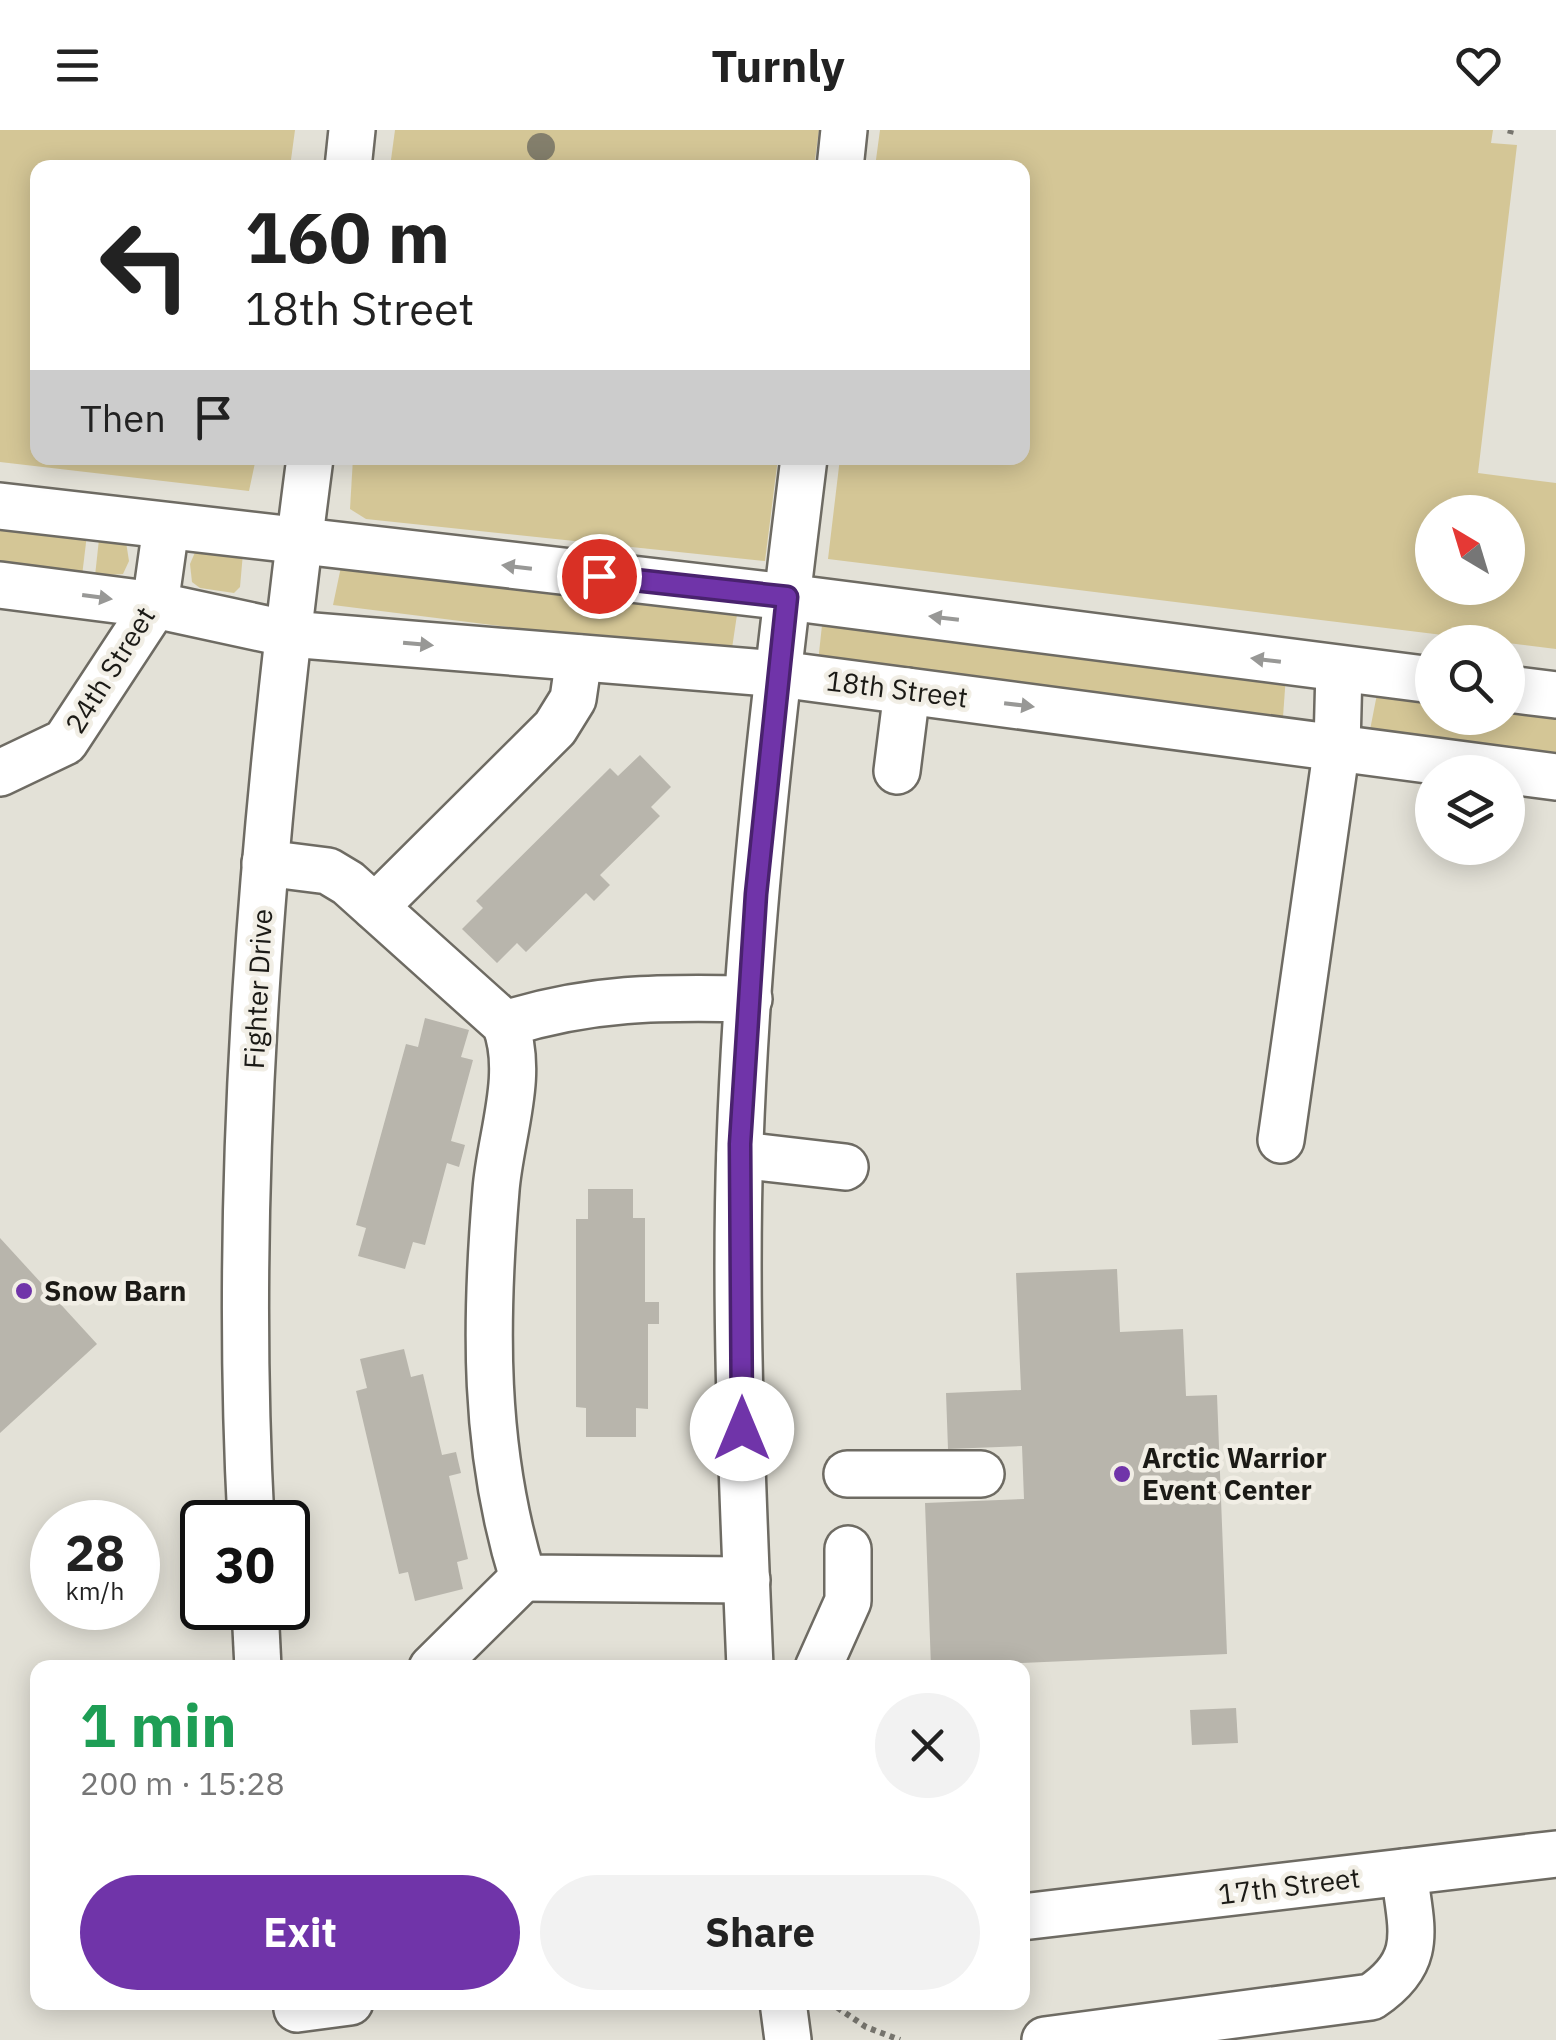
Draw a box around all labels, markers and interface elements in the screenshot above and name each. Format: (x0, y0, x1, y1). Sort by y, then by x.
text: Turnly (711, 36, 845, 94)
icon: menu (50, 38, 105, 93)
icon: heart (1451, 38, 1506, 93)
text: 160 m (245, 191, 450, 282)
icon: left (80, 200, 210, 330)
text: 18th Street (245, 279, 474, 337)
icon: arrive (186, 390, 241, 445)
text: Then (80, 393, 166, 442)
north arrow (1415, 495, 1525, 605)
map controls (1415, 495, 1525, 865)
pin (557, 534, 642, 619)
icon: arrive (572, 549, 627, 604)
one-way arrow (501, 559, 532, 575)
one-way arrow (81, 590, 113, 606)
street label: 24th Street (56, 599, 163, 740)
one-way arrow (928, 610, 959, 626)
button: search (1415, 625, 1525, 735)
one-way arrow (402, 637, 434, 653)
one-way arrow (1250, 652, 1282, 668)
street label: 18th Street (824, 661, 970, 716)
one-way arrow (1004, 697, 1036, 713)
button: layers (1415, 755, 1525, 865)
street label: Fighter Drive (235, 908, 280, 1070)
place label: Snow Barn (44, 1272, 186, 1309)
marker: Snow Barn (13, 1280, 35, 1302)
position arrow (690, 1377, 794, 1481)
place label: Arctic Warrior Event Center (1142, 1439, 1327, 1508)
marker: Arctic Warrior Event Center (1111, 1463, 1133, 1485)
speed limit sign: 30 (180, 1500, 310, 1630)
text: 28 (65, 1520, 125, 1585)
text: km/h (66, 1574, 124, 1607)
text: 1 min (80, 1685, 237, 1764)
button: close (875, 1693, 980, 1798)
text: 200 m · 15:28 (80, 1762, 285, 1804)
street label: 17th Street (1216, 1858, 1362, 1913)
button: Exit (80, 1875, 520, 1990)
button: Share (540, 1875, 980, 1990)

